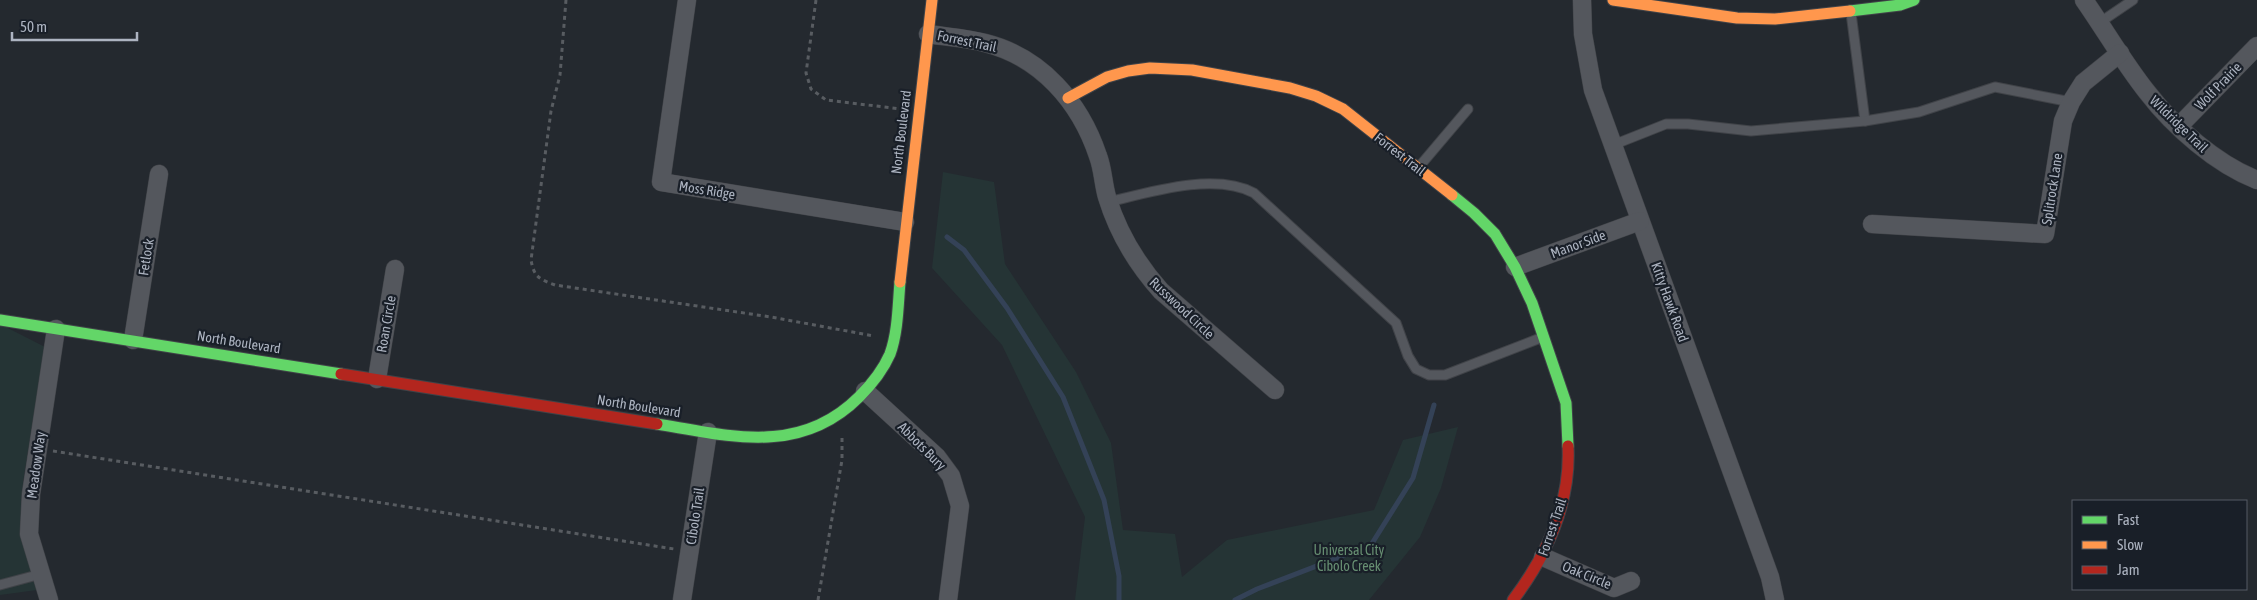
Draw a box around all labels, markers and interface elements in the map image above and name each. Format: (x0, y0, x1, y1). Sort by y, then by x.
scale bar (12, 10, 138, 42)
text: 50 m (20, 18, 47, 35)
street label: Forrest Trail (936, 27, 998, 55)
street label: Wolf Prairie (2191, 59, 2245, 113)
street label: North Boulevard (888, 89, 914, 175)
street label: Wildridge Trail (2147, 92, 2211, 156)
street label: Forrest Trail (1371, 129, 1429, 179)
street label: Splitrock Lane (2038, 152, 2066, 226)
street label: Moss Ridge (678, 178, 736, 202)
street label: Manor Side (1548, 227, 1608, 261)
street label: Fetlock (135, 237, 157, 277)
street label: Kitty Hawk Road (1648, 260, 1692, 344)
street label: Russwood Circle (1146, 274, 1218, 342)
street label: Roan Circle (373, 294, 399, 354)
street label: North Boulevard (196, 328, 282, 356)
street label: North Boulevard (596, 392, 682, 420)
street label: Abbots Bury (895, 419, 949, 473)
street label: Meadow Way (23, 430, 49, 500)
street label: Cibolo Trail (683, 486, 707, 546)
street label: Forrest Trail (1535, 496, 1569, 558)
legend (2072, 500, 2247, 590)
text: Fast (2117, 511, 2139, 528)
text: Slow (2117, 536, 2143, 553)
park label: Universal City Cibolo Creek (1314, 542, 1385, 574)
street label: Oak Circle (1560, 558, 1614, 592)
text: Jam (2117, 561, 2140, 578)

